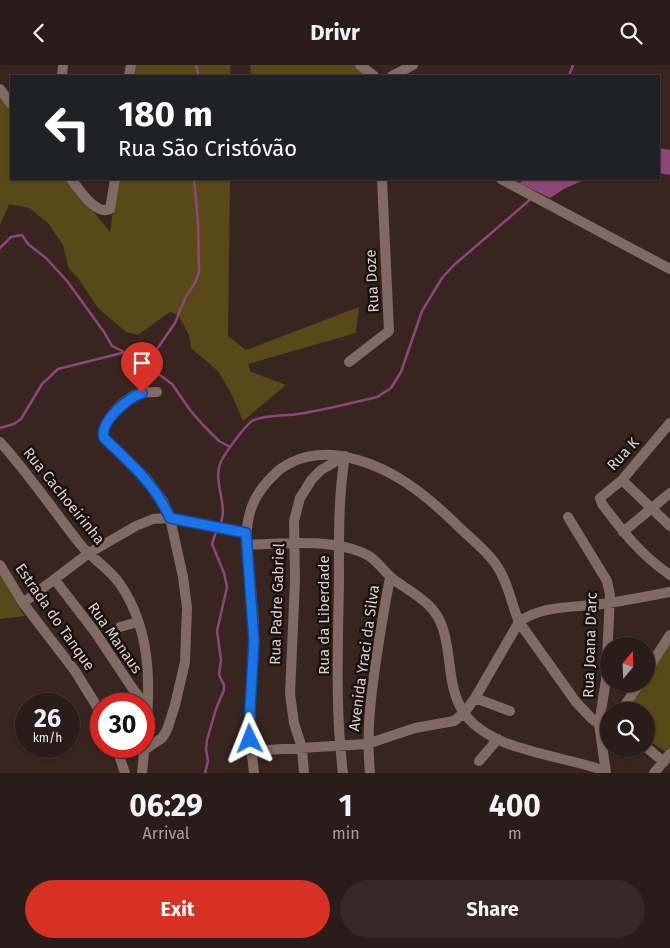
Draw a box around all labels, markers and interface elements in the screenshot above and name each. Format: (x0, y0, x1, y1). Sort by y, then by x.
icon: back (25, 19, 53, 47)
text: Drivr (310, 19, 360, 46)
icon: search (617, 19, 645, 47)
text: 180 m (118, 93, 213, 135)
icon: left (35, 95, 100, 160)
text: Rua São Cristóvão (118, 135, 297, 162)
street label: Rua Doze (361, 249, 383, 313)
pin (121, 342, 163, 393)
icon: arrive (128, 349, 156, 377)
street label: Rua K (603, 434, 643, 474)
street label: Rua Cachoeirinha (19, 444, 109, 548)
street label: Rua Padre Gabriel (266, 542, 288, 665)
street label: Rua da Liberdade (315, 555, 333, 675)
street label: Estrada do Tanque (11, 560, 99, 674)
street label: Avenida Yraci da Silva (345, 584, 383, 732)
street label: Rua Joana D'arc (579, 592, 601, 698)
street label: Rua Manaus (84, 599, 146, 677)
north arrow (600, 637, 655, 693)
map controls (600, 637, 655, 757)
speed limit sign: 30 (90, 693, 155, 758)
button: search (600, 702, 655, 757)
text: 26 (34, 704, 61, 734)
position arrow (223, 712, 275, 764)
text: km/h (33, 731, 62, 745)
text: 06:29 (129, 788, 203, 824)
text: 1 (339, 788, 353, 824)
text: 400 (489, 788, 541, 824)
text: Arrival (143, 824, 189, 843)
text: min (332, 824, 360, 843)
text: m (508, 824, 522, 843)
button: Exit (25, 880, 330, 938)
button: Share (340, 880, 645, 938)

